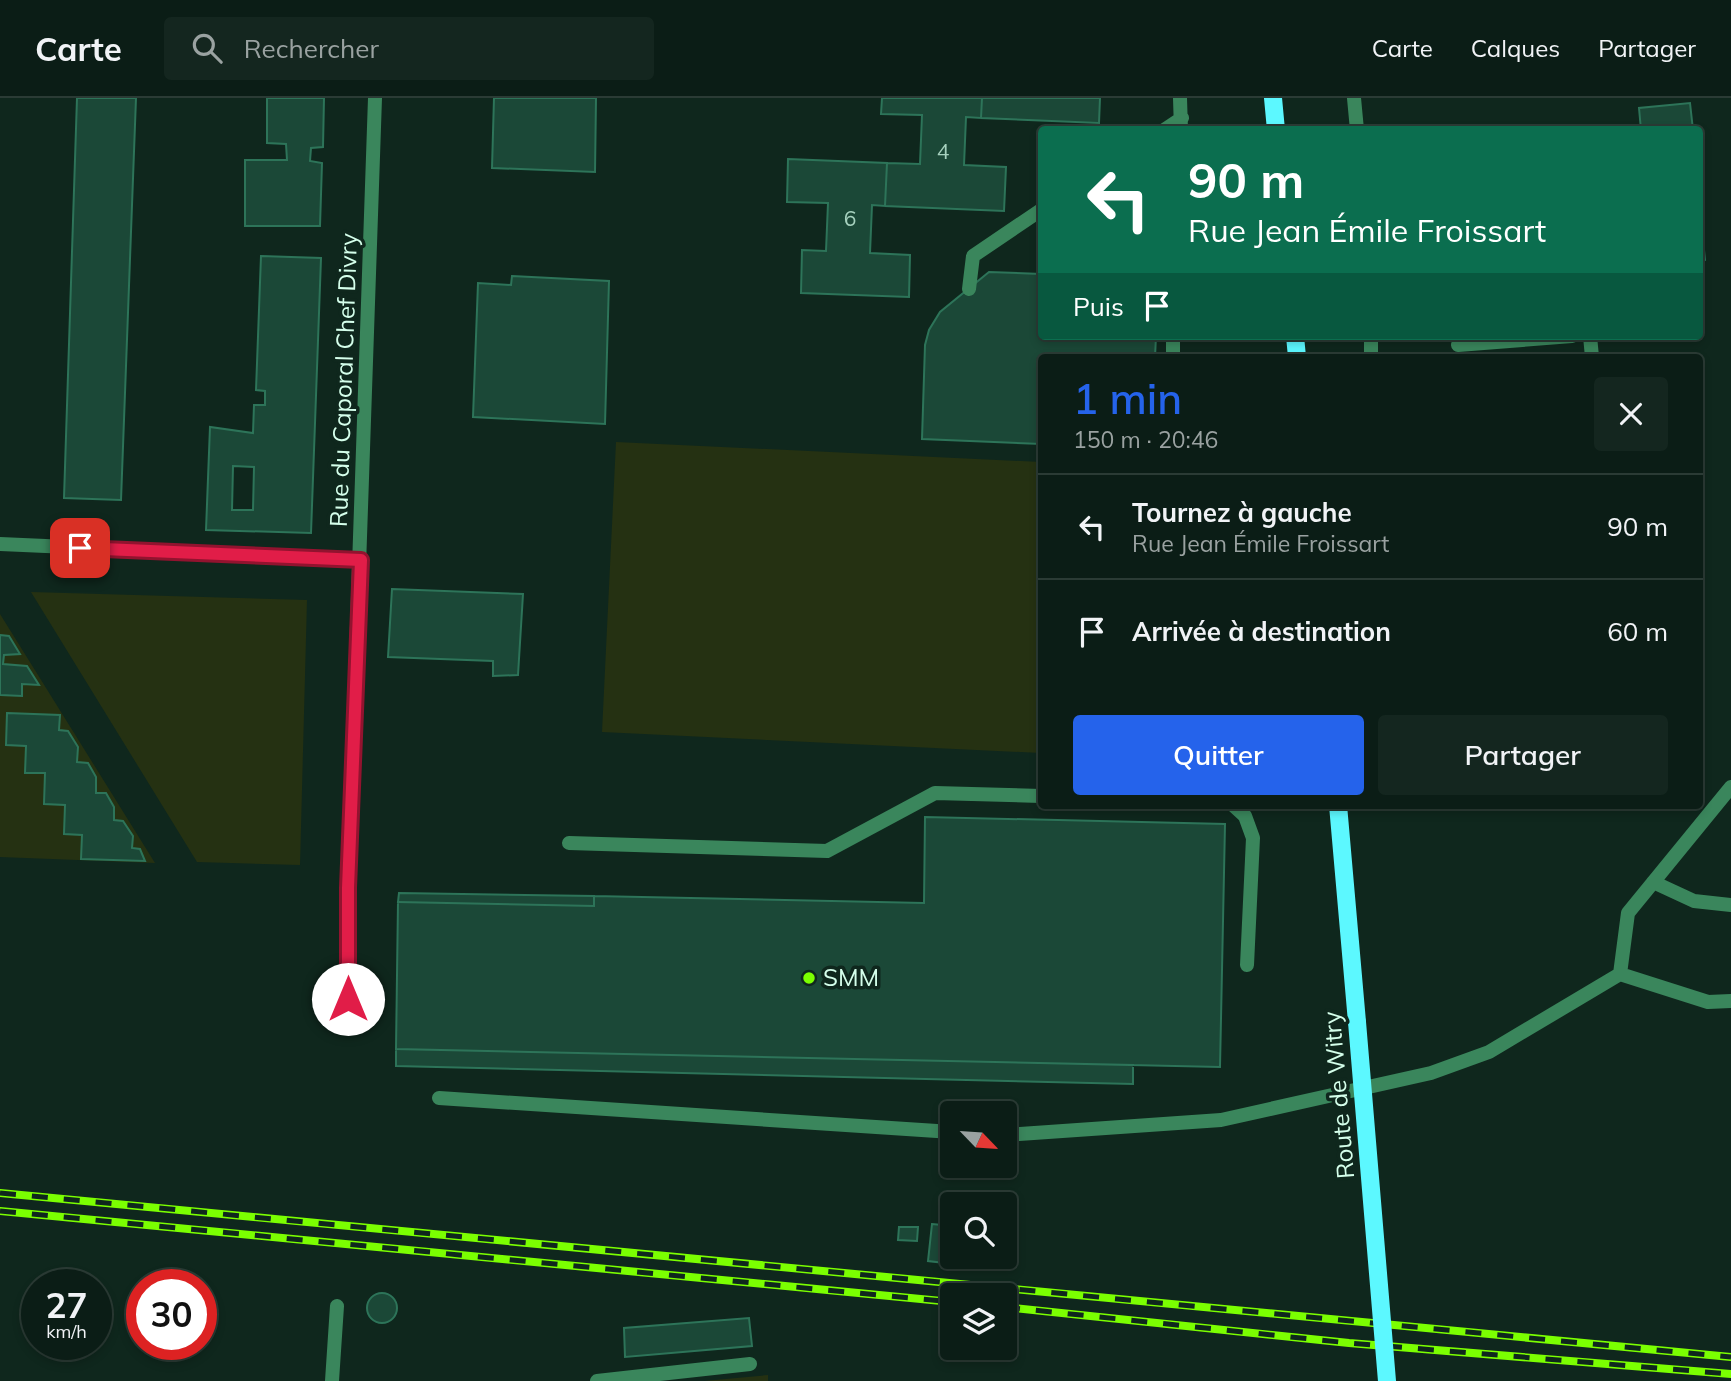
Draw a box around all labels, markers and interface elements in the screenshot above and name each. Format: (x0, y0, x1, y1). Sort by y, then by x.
search box (164, 17, 654, 80)
text: Carte (35, 28, 122, 69)
icon: search (188, 29, 226, 67)
text: Rechercher (244, 32, 379, 65)
text: Carte (1372, 33, 1433, 63)
text: Calques (1471, 33, 1560, 63)
text: Partager (1598, 33, 1696, 63)
house number: 4 (937, 138, 950, 164)
text: 90 m (1188, 149, 1304, 210)
icon: left (1073, 154, 1164, 245)
house number: 6 (844, 205, 856, 231)
text: Rue Jean Émile Froissart (1188, 210, 1546, 250)
street label: Rue du Caporal Chef Divry (323, 232, 363, 528)
icon: arrive (1138, 287, 1176, 325)
text: Puis (1073, 290, 1124, 323)
text: 1 min (1073, 372, 1182, 425)
button: close (1594, 377, 1668, 451)
text: 150 m · 20:46 (1073, 425, 1218, 454)
text: Tournez à gauche (1132, 496, 1352, 529)
icon: left (1073, 508, 1111, 546)
text: 90 m (1607, 510, 1668, 543)
pin (50, 518, 110, 578)
icon: arrive (61, 529, 99, 567)
text: Rue Jean Émile Froissart (1132, 529, 1389, 558)
icon: arrive (1073, 613, 1111, 651)
text: Arrivée à destination (1132, 615, 1391, 648)
text: 60 m (1607, 615, 1668, 648)
button: Quitter (1073, 715, 1364, 795)
button: Partager (1378, 715, 1668, 795)
position arrow (311, 962, 385, 1036)
place label: SMM (823, 962, 879, 992)
marker: SMM (801, 970, 817, 986)
street label: Route de Witry (1316, 1010, 1360, 1180)
north arrow (940, 1101, 1017, 1178)
map controls (940, 1101, 1017, 1360)
button: search (940, 1192, 1017, 1269)
speed limit sign: 30 (126, 1269, 217, 1360)
text: 27 (45, 1283, 88, 1327)
button: layers (940, 1283, 1017, 1360)
text: km/h (46, 1320, 87, 1343)

